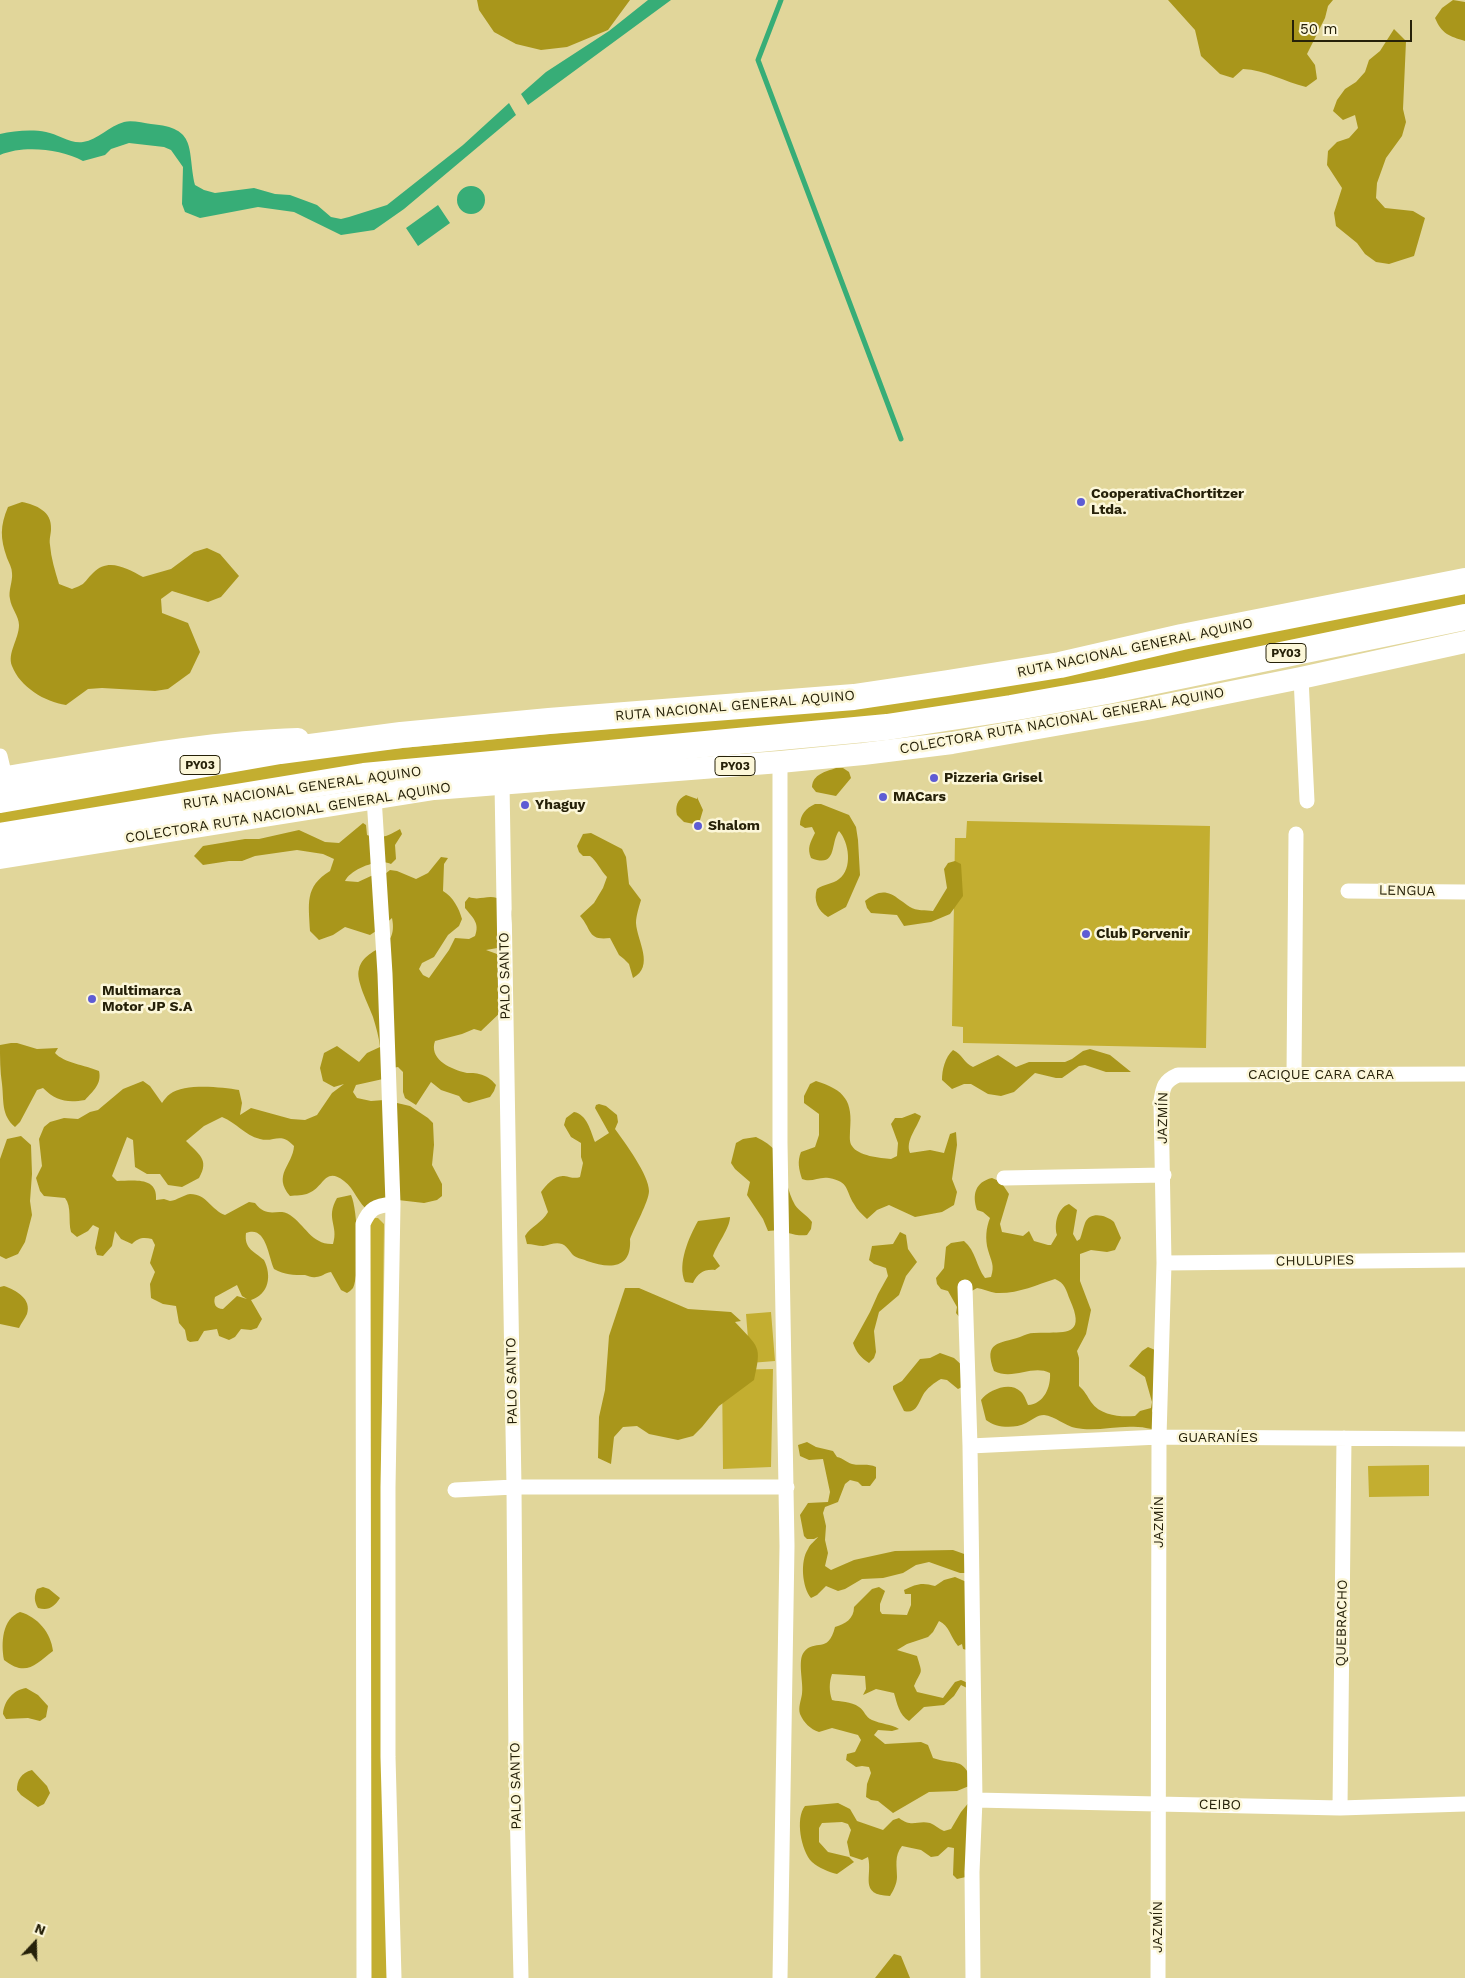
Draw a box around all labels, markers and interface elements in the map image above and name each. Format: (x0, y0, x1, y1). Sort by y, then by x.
scale bar (1295, 10, 1415, 42)
text: 50 m (1300, 20, 1337, 38)
place label: CooperativaChortitzer Ltda. (1091, 486, 1244, 518)
marker: CooperativaChortitzer Ltda. (1075, 496, 1087, 508)
street label: RUTA NACIONAL GENERAL AQUINO (1016, 615, 1254, 681)
road number: PY03 (1266, 644, 1306, 662)
street label: COLECTORA RUTA NACIONAL GENERAL AQUINO (898, 684, 1226, 758)
street label: RUTA NACIONAL GENERAL AQUINO (614, 687, 856, 725)
road number: PY03 (180, 756, 220, 774)
road number: PY03 (715, 756, 755, 776)
street label: RUTA NACIONAL GENERAL AQUINO (182, 763, 422, 813)
place label: Pizzeria Grisel (944, 770, 1042, 786)
marker: Pizzeria Grisel (928, 772, 940, 784)
street label: COLECTORA RUTA NACIONAL GENERAL AQUINO (124, 779, 452, 847)
place label: MACars (893, 789, 946, 805)
marker: MACars (877, 791, 889, 803)
place label: Yhaguy (535, 797, 585, 813)
marker: Yhaguy (519, 799, 531, 811)
place label: Shalom (708, 818, 760, 834)
marker: Shalom (692, 820, 704, 832)
street label: LENGUA (1379, 882, 1435, 900)
place label: Club Porvenir (1096, 926, 1190, 942)
marker: Club Porvenir (1080, 928, 1092, 940)
street label: PALO SANTO (496, 932, 514, 1020)
place label: Multimarca Motor JP S.A (102, 983, 192, 1016)
marker: Multimarca Motor JP S.A (86, 993, 98, 1005)
street label: CACIQUE CARA CARA (1248, 1067, 1394, 1083)
street label: JAZMÍN (1154, 1092, 1172, 1144)
street label: CHULUPIES (1276, 1252, 1354, 1270)
street label: PALO SANTO (503, 1337, 521, 1425)
street label: GUARANÍES (1178, 1430, 1258, 1446)
street label: JAZMÍN (1151, 1496, 1167, 1548)
street label: QUEBRACHO (1333, 1579, 1351, 1667)
street label: PALO SANTO (507, 1742, 525, 1830)
street label: CEIBO (1199, 1796, 1241, 1814)
street label: JAZMÍN (1150, 1901, 1166, 1953)
north arrow (10, 1918, 60, 1968)
text: N (33, 1920, 48, 1938)

